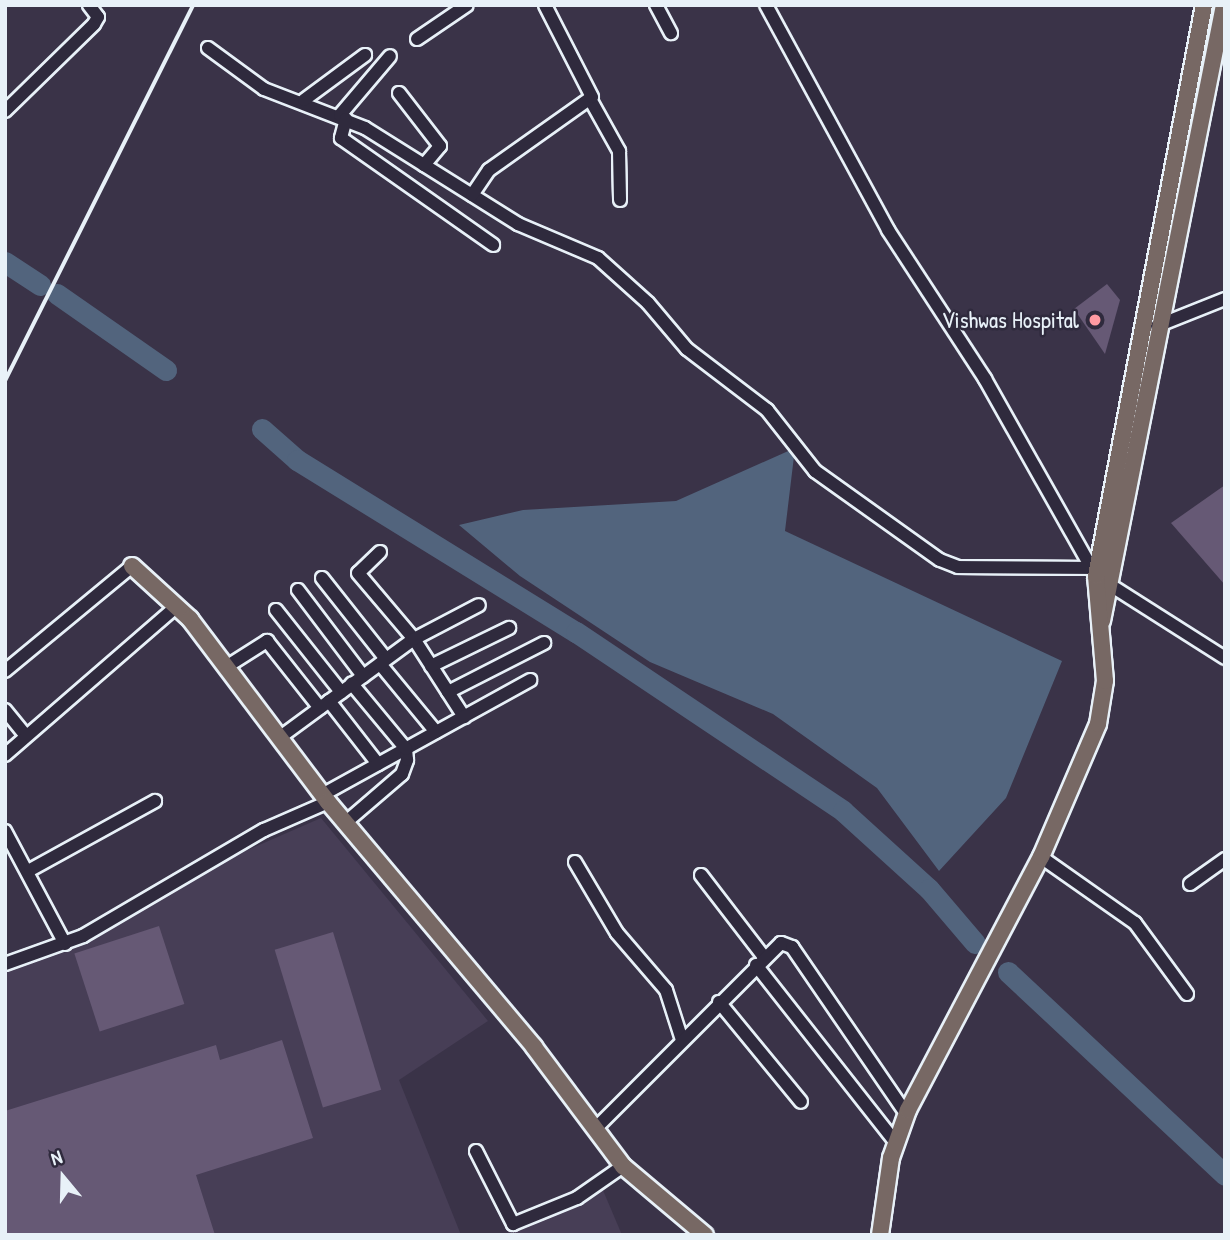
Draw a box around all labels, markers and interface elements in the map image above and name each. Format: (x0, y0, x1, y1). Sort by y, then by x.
place label: Vishwas Hospital (942, 306, 1079, 334)
marker: Vishwas Hospital (1085, 310, 1105, 330)
north arrow (28, 1142, 98, 1212)
text: N (47, 1143, 65, 1171)

